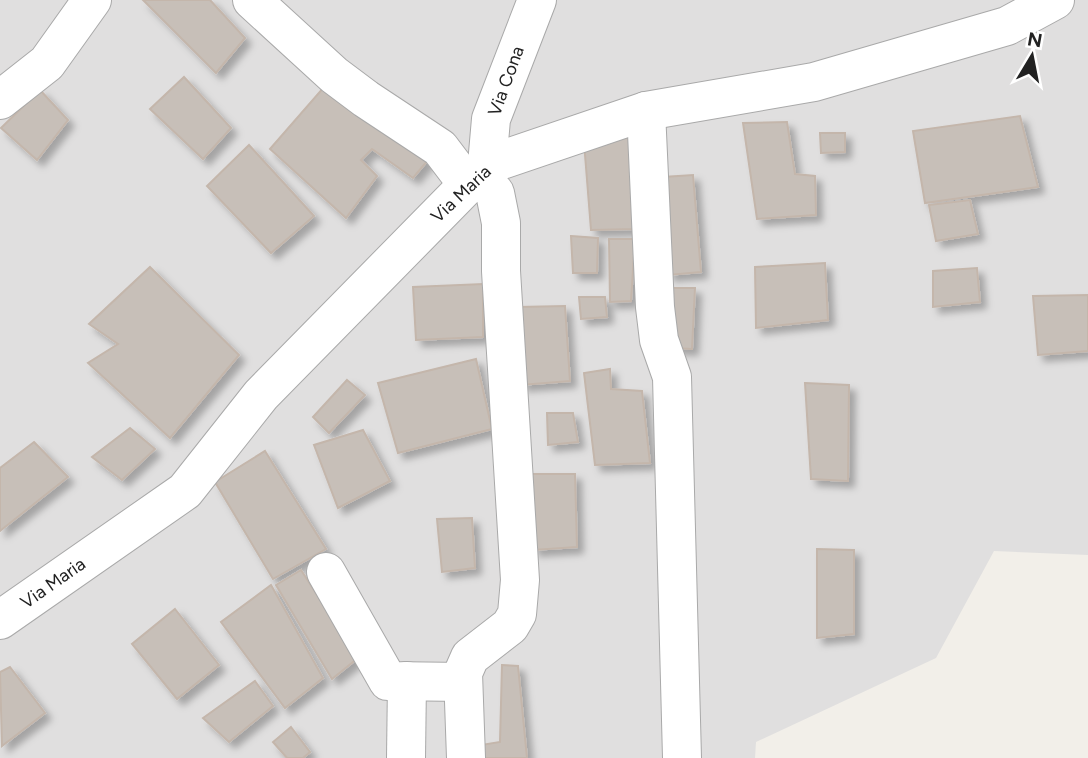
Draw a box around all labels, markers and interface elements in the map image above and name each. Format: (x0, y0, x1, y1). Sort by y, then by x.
north arrow (997, 21, 1067, 91)
text: N (1026, 27, 1044, 52)
street label: Via Cona (483, 43, 529, 119)
street label: Via Maria (426, 161, 496, 227)
street label: Via Maria (16, 553, 90, 613)

